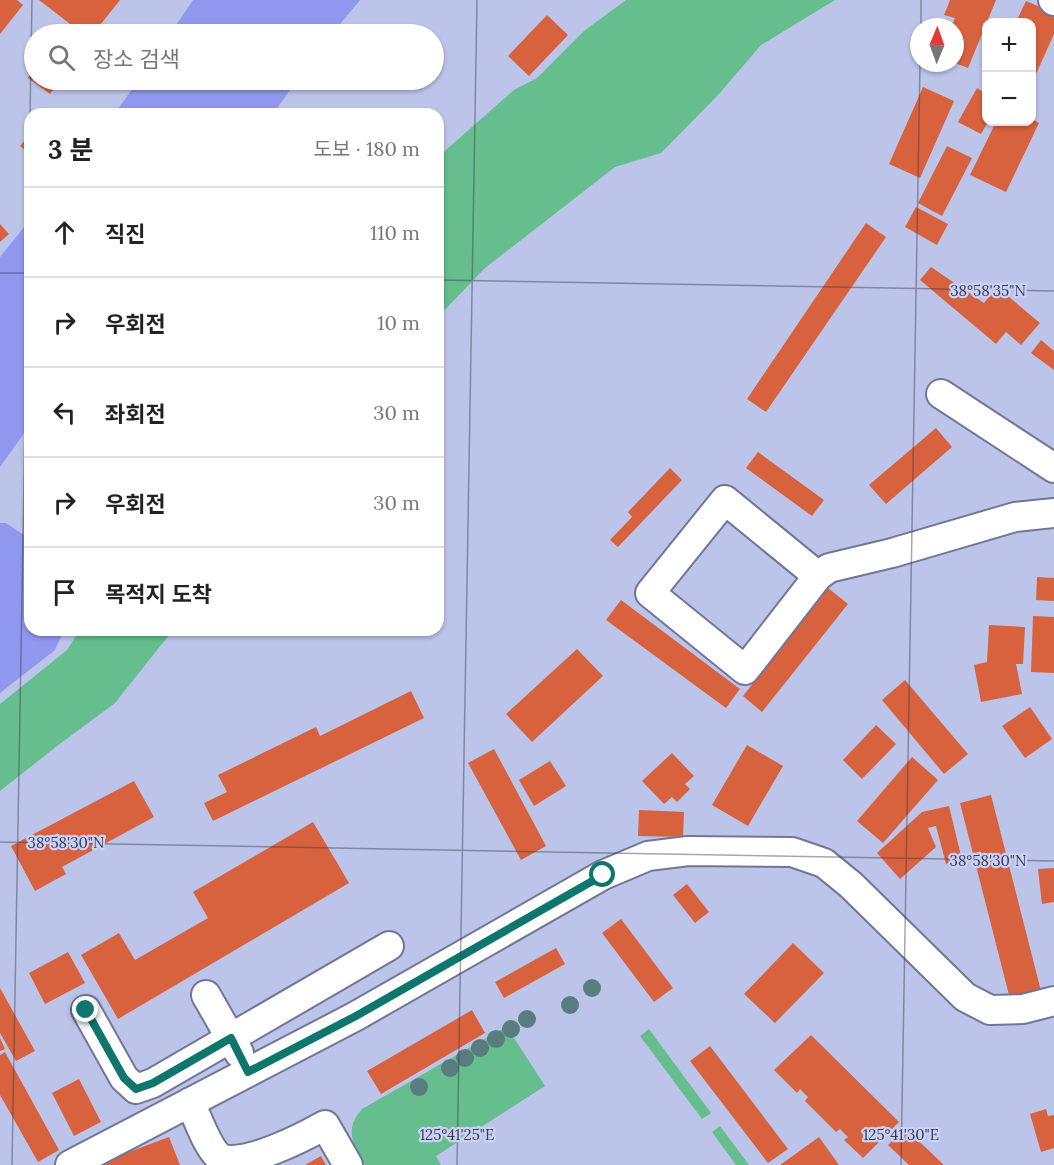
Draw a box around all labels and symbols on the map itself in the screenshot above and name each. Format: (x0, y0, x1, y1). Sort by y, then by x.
north arrow (910, 18, 964, 72)
text: 38°58'35"N (950, 281, 1026, 300)
text: 38°58'30"N (28, 833, 104, 852)
text: 38°58'30"N (950, 851, 1026, 870)
route start (589, 861, 615, 887)
route end (72, 996, 98, 1022)
text: 125°41'25"E (420, 1125, 494, 1144)
text: 125°41'30"E (863, 1125, 939, 1144)

